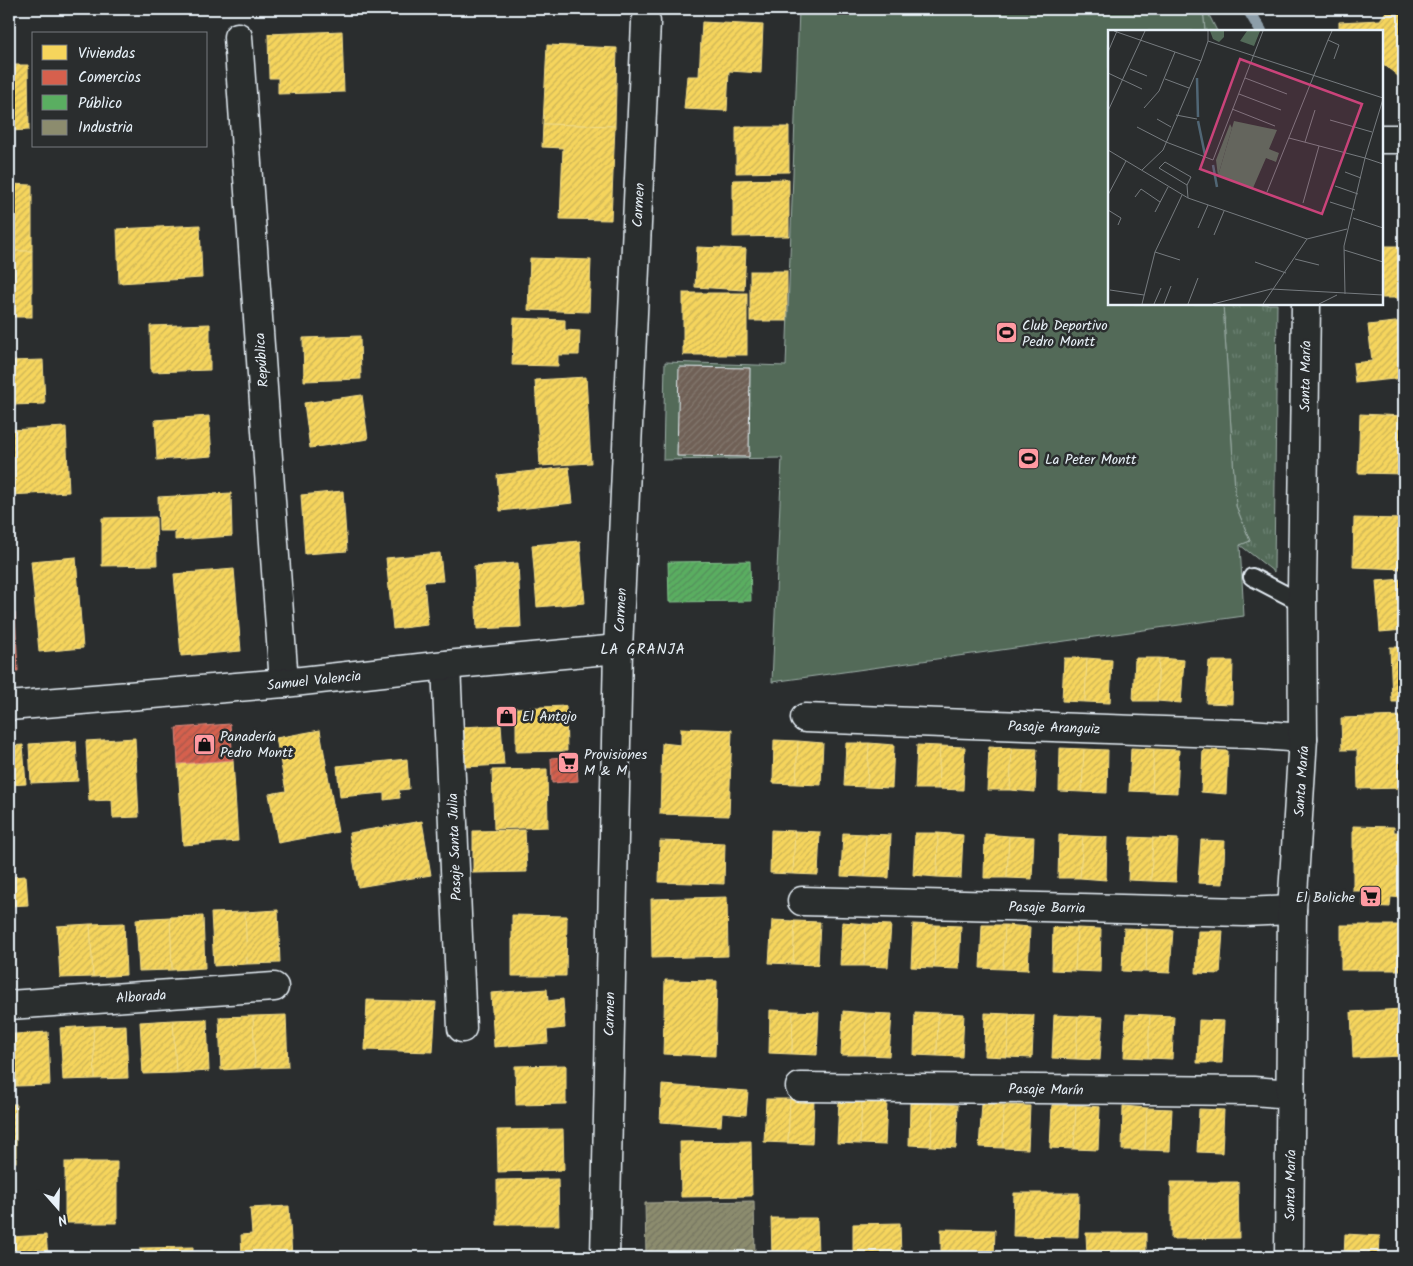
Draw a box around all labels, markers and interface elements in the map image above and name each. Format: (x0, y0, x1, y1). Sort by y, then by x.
inset map (1108, 30, 1383, 305)
legend (32, 32, 208, 148)
text: Viviendas (78, 42, 136, 66)
text: Comercios (78, 66, 141, 90)
text: Público (78, 92, 122, 116)
text: Industria (78, 116, 133, 140)
street label: Carmen (627, 182, 651, 228)
place label: Club Deportivo Pedro Montt (1022, 315, 1108, 353)
sports icon: Club Deportivo Pedro Montt (994, 321, 1018, 345)
street label: República (249, 332, 275, 388)
street label: Santa María (1294, 340, 1318, 412)
sports icon: La Peter Montt (1017, 447, 1041, 471)
place label: La Peter Montt (1045, 449, 1137, 471)
street label: Carmen (609, 587, 633, 633)
district label: LA GRANJA (600, 638, 686, 662)
street label: Samuel Valencia (266, 665, 362, 697)
shop icon: El Antojo (494, 704, 518, 728)
place label: El Antojo (522, 706, 577, 728)
street label: Pasaje Aranguiz (1007, 715, 1100, 741)
place label: Panadería Pedro Montt (220, 726, 294, 764)
shop icon: Panadería Pedro Montt (192, 732, 216, 756)
place label: Provisiones M & M (584, 744, 647, 782)
street label: Santa María (1289, 745, 1315, 817)
supermarket icon: Provisiones M & M (556, 750, 580, 774)
street label: Pasaje Santa Julia (442, 793, 468, 901)
supermarket icon: El Boliche (1359, 885, 1383, 909)
place label: El Boliche (1296, 887, 1356, 909)
street label: Pasaje Barria (1008, 896, 1086, 920)
street label: Alborada (115, 984, 167, 1010)
street label: Carmen (599, 992, 621, 1036)
street label: Pasaje Marín (1008, 1078, 1084, 1102)
street label: Santa María (1279, 1149, 1303, 1221)
north arrow (32, 1184, 82, 1234)
text: N (54, 1207, 70, 1231)

